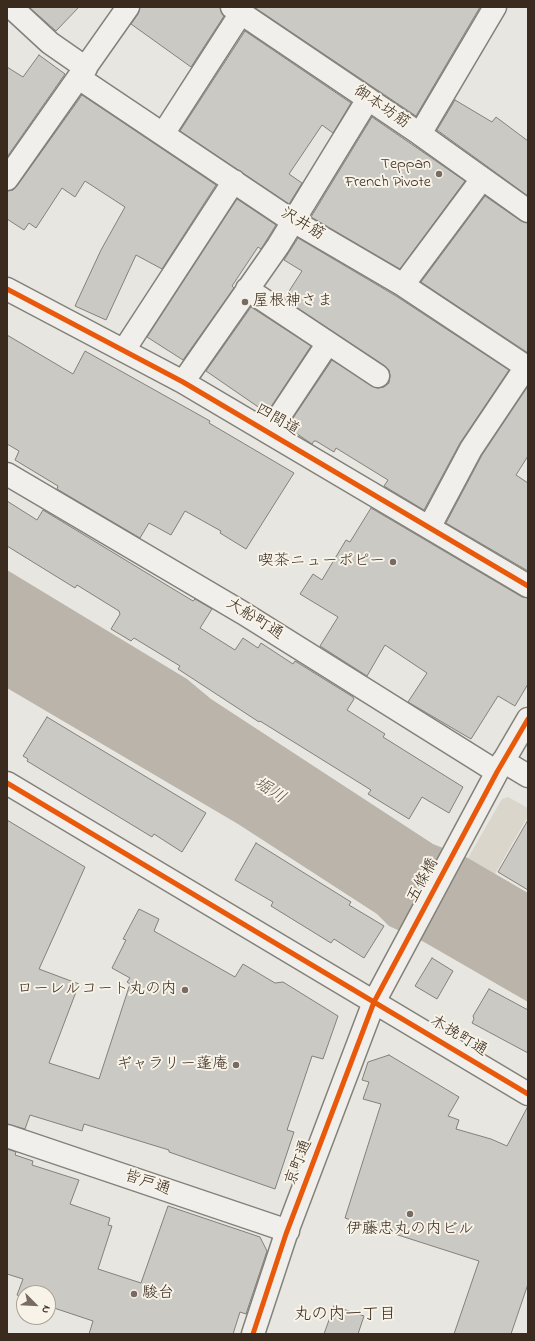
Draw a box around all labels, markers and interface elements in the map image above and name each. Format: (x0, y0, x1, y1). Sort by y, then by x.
street label: 御本坊筋 (349, 82, 413, 134)
place label: Teppan French Pivote (345, 155, 431, 193)
marker: Teppan French Pivote (434, 169, 444, 179)
street label: 沢井筋 (276, 204, 328, 246)
place label: 屋根神さま (253, 292, 333, 312)
marker: 屋根神さま (240, 297, 250, 307)
street label: 四間道 (251, 401, 303, 441)
place label: 喫茶ニューポピー (258, 552, 385, 572)
marker: 喫茶ニューポピー (388, 557, 398, 567)
street label: 大船町通 (222, 595, 286, 645)
water label: 堀川 (249, 774, 289, 810)
street label: 五條橋 (404, 855, 444, 907)
place label: ローレルコート丸の内 (17, 980, 177, 1000)
marker: ローレルコート丸の内 (180, 985, 190, 995)
street label: 木挽町通 (426, 1012, 490, 1062)
place label: ギャラリー蓬庵 (116, 1055, 228, 1075)
marker: ギャラリー蓬庵 (231, 1060, 241, 1070)
street label: 京町通 (282, 1137, 318, 1189)
street label: 皆戸通 (121, 1167, 173, 1201)
marker: 伊藤忠丸の内ビル (405, 1209, 415, 1219)
place label: 伊藤忠丸の内ビル (346, 1220, 474, 1240)
place label: 駿台 (142, 1284, 174, 1304)
north arrow (16, 1285, 56, 1325)
marker: 駿台 (129, 1289, 139, 1299)
text: N (37, 1303, 55, 1316)
district label: 丸の内一丁目 (294, 1306, 396, 1326)

